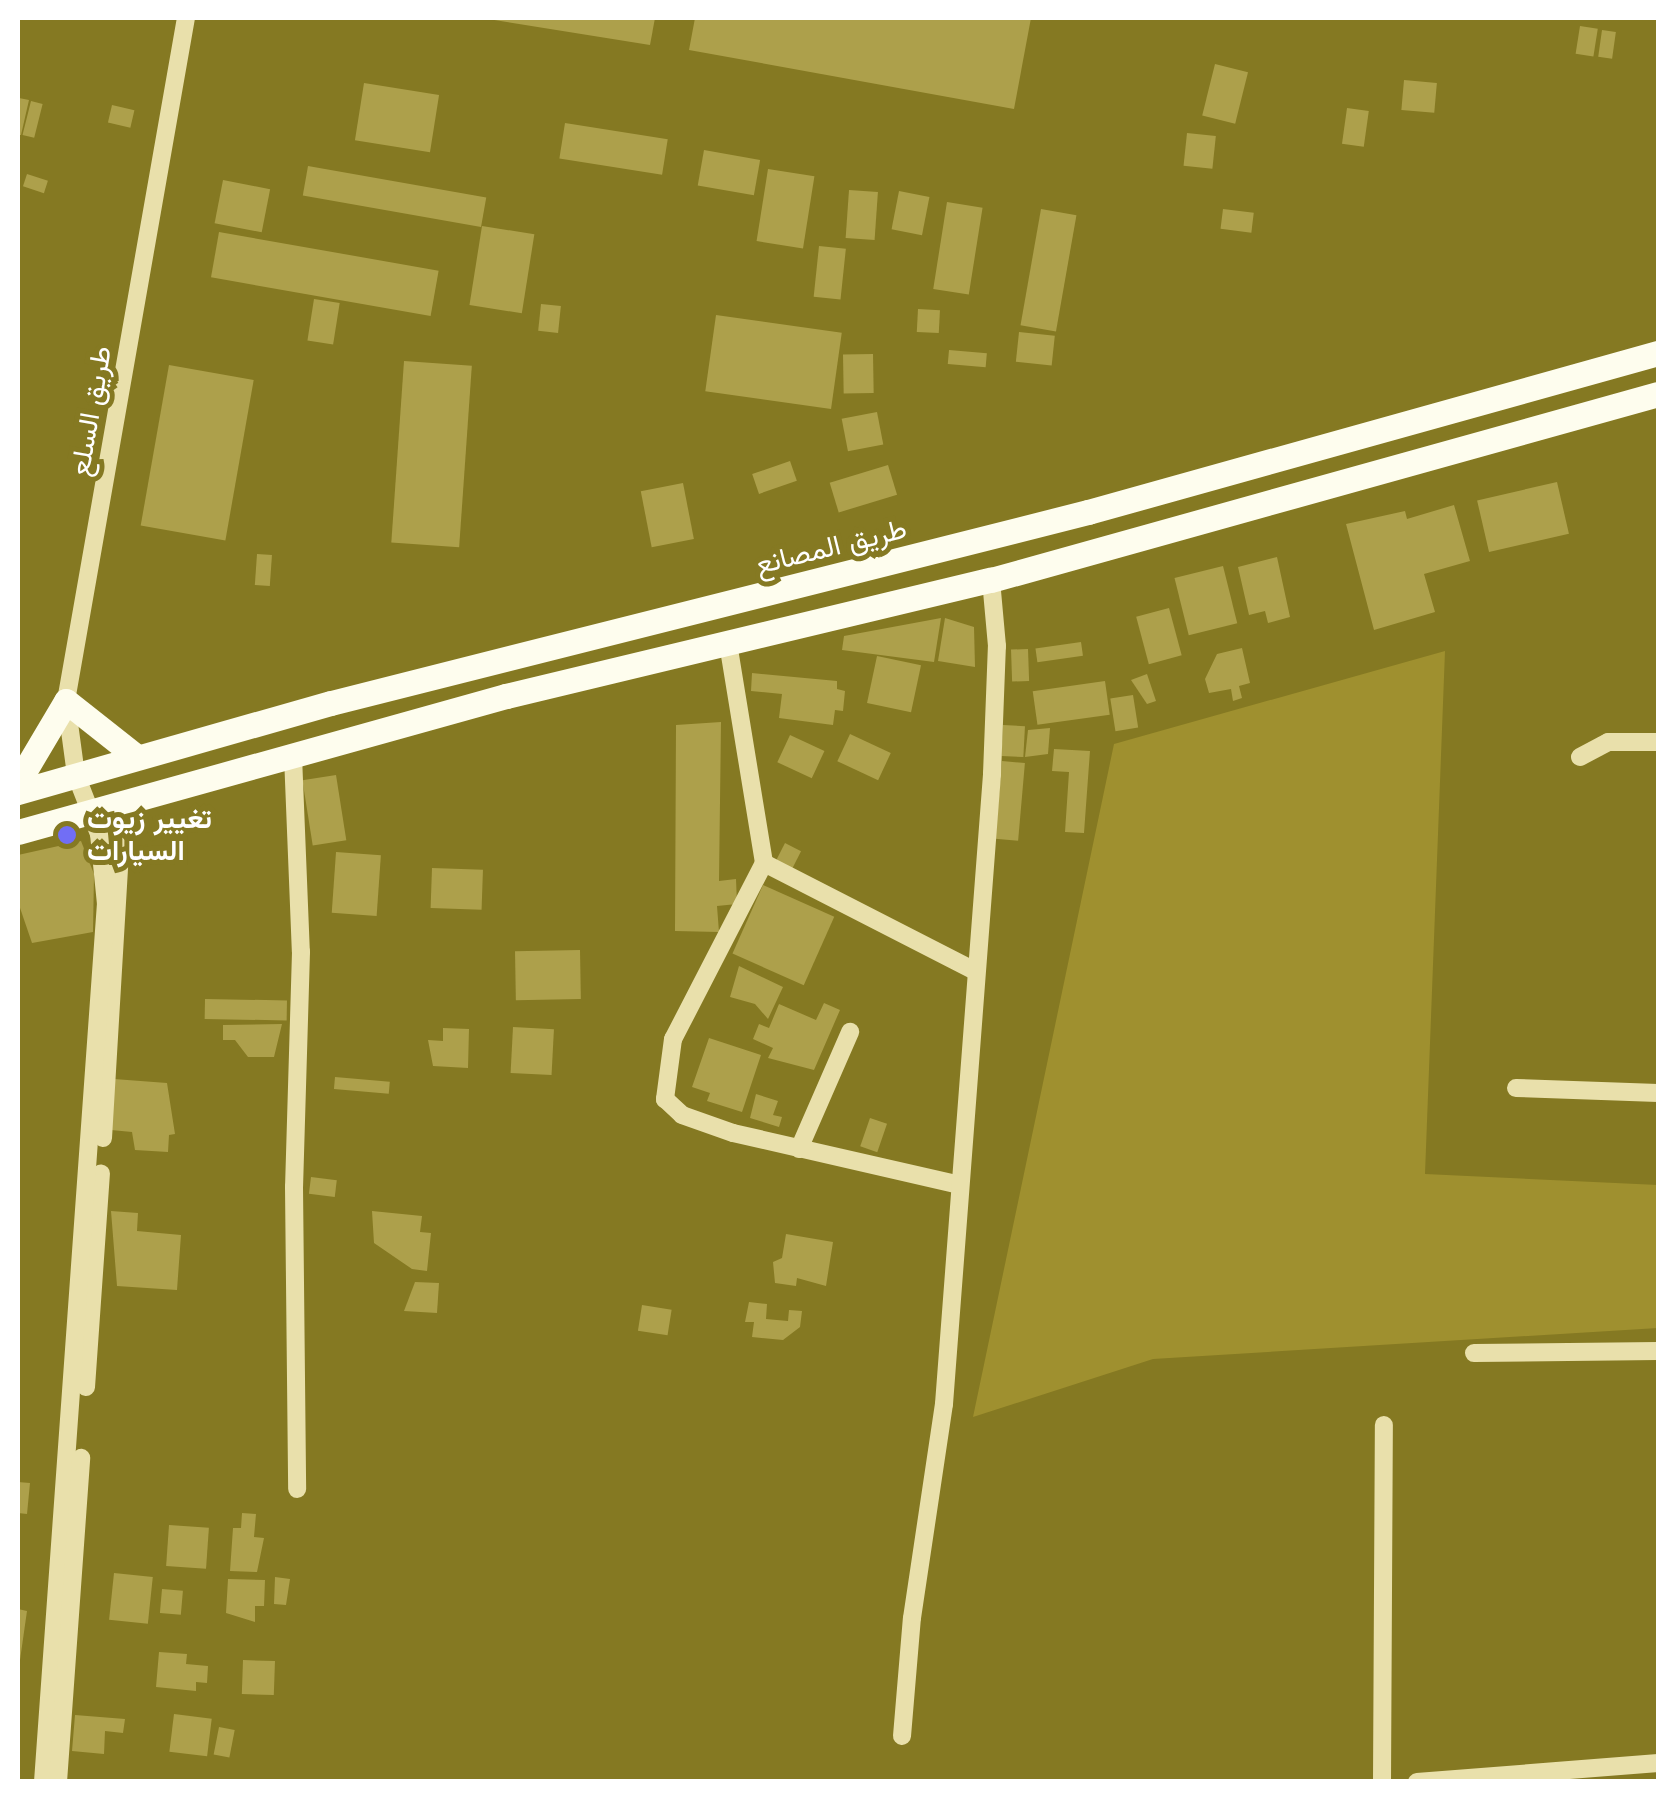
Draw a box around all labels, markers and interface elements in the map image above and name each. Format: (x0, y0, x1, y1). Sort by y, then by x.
street label: طريق السلع (63, 343, 119, 479)
street label: طريق المصانع (752, 512, 910, 582)
place label: تغيير زيوت السيارات (87, 802, 212, 868)
marker: تغيير زيوت السيارات (56, 824, 78, 846)

